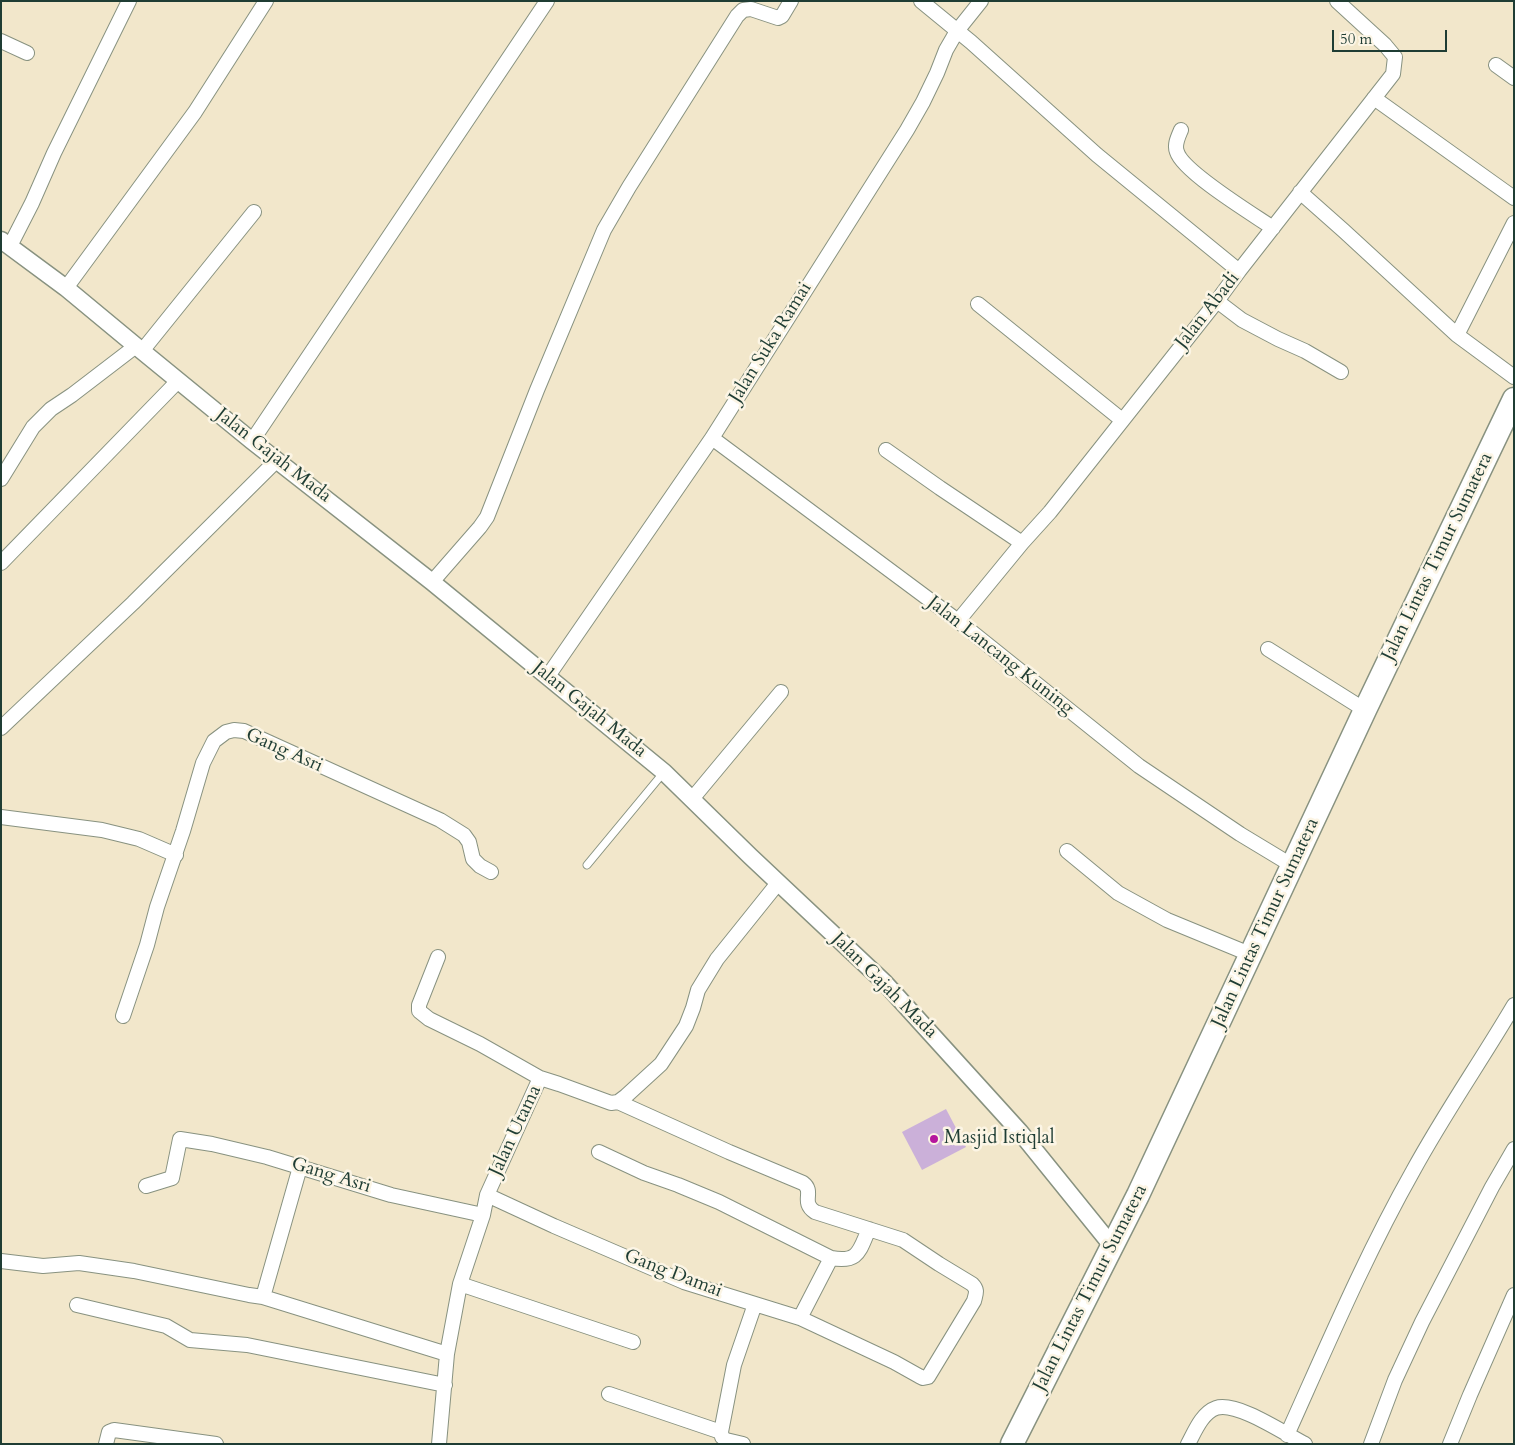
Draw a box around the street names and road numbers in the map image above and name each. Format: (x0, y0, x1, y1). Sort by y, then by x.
street label: Jalan Abadi (1171, 268, 1245, 354)
street label: Jalan Suka Ramai (725, 278, 817, 408)
street label: Jalan Gajah Mada (211, 404, 335, 508)
street label: Jalan Lintas Timur Sumatera (1378, 449, 1498, 665)
street label: Jalan Lancang Kuning (922, 592, 1078, 720)
street label: Jalan Gajah Mada (527, 657, 651, 763)
street label: Gang Asri (242, 724, 326, 778)
street label: Jalan Lintas Timur Sumatera (1207, 815, 1325, 1031)
street label: Jalan Gajah Mada (826, 928, 942, 1044)
street label: Jalan Utama (485, 1082, 547, 1180)
street label: Gang Asri (288, 1153, 374, 1199)
street label: Jalan Lintas Timur Sumatera (1029, 1181, 1153, 1395)
street label: Gang Damai (621, 1245, 725, 1303)

